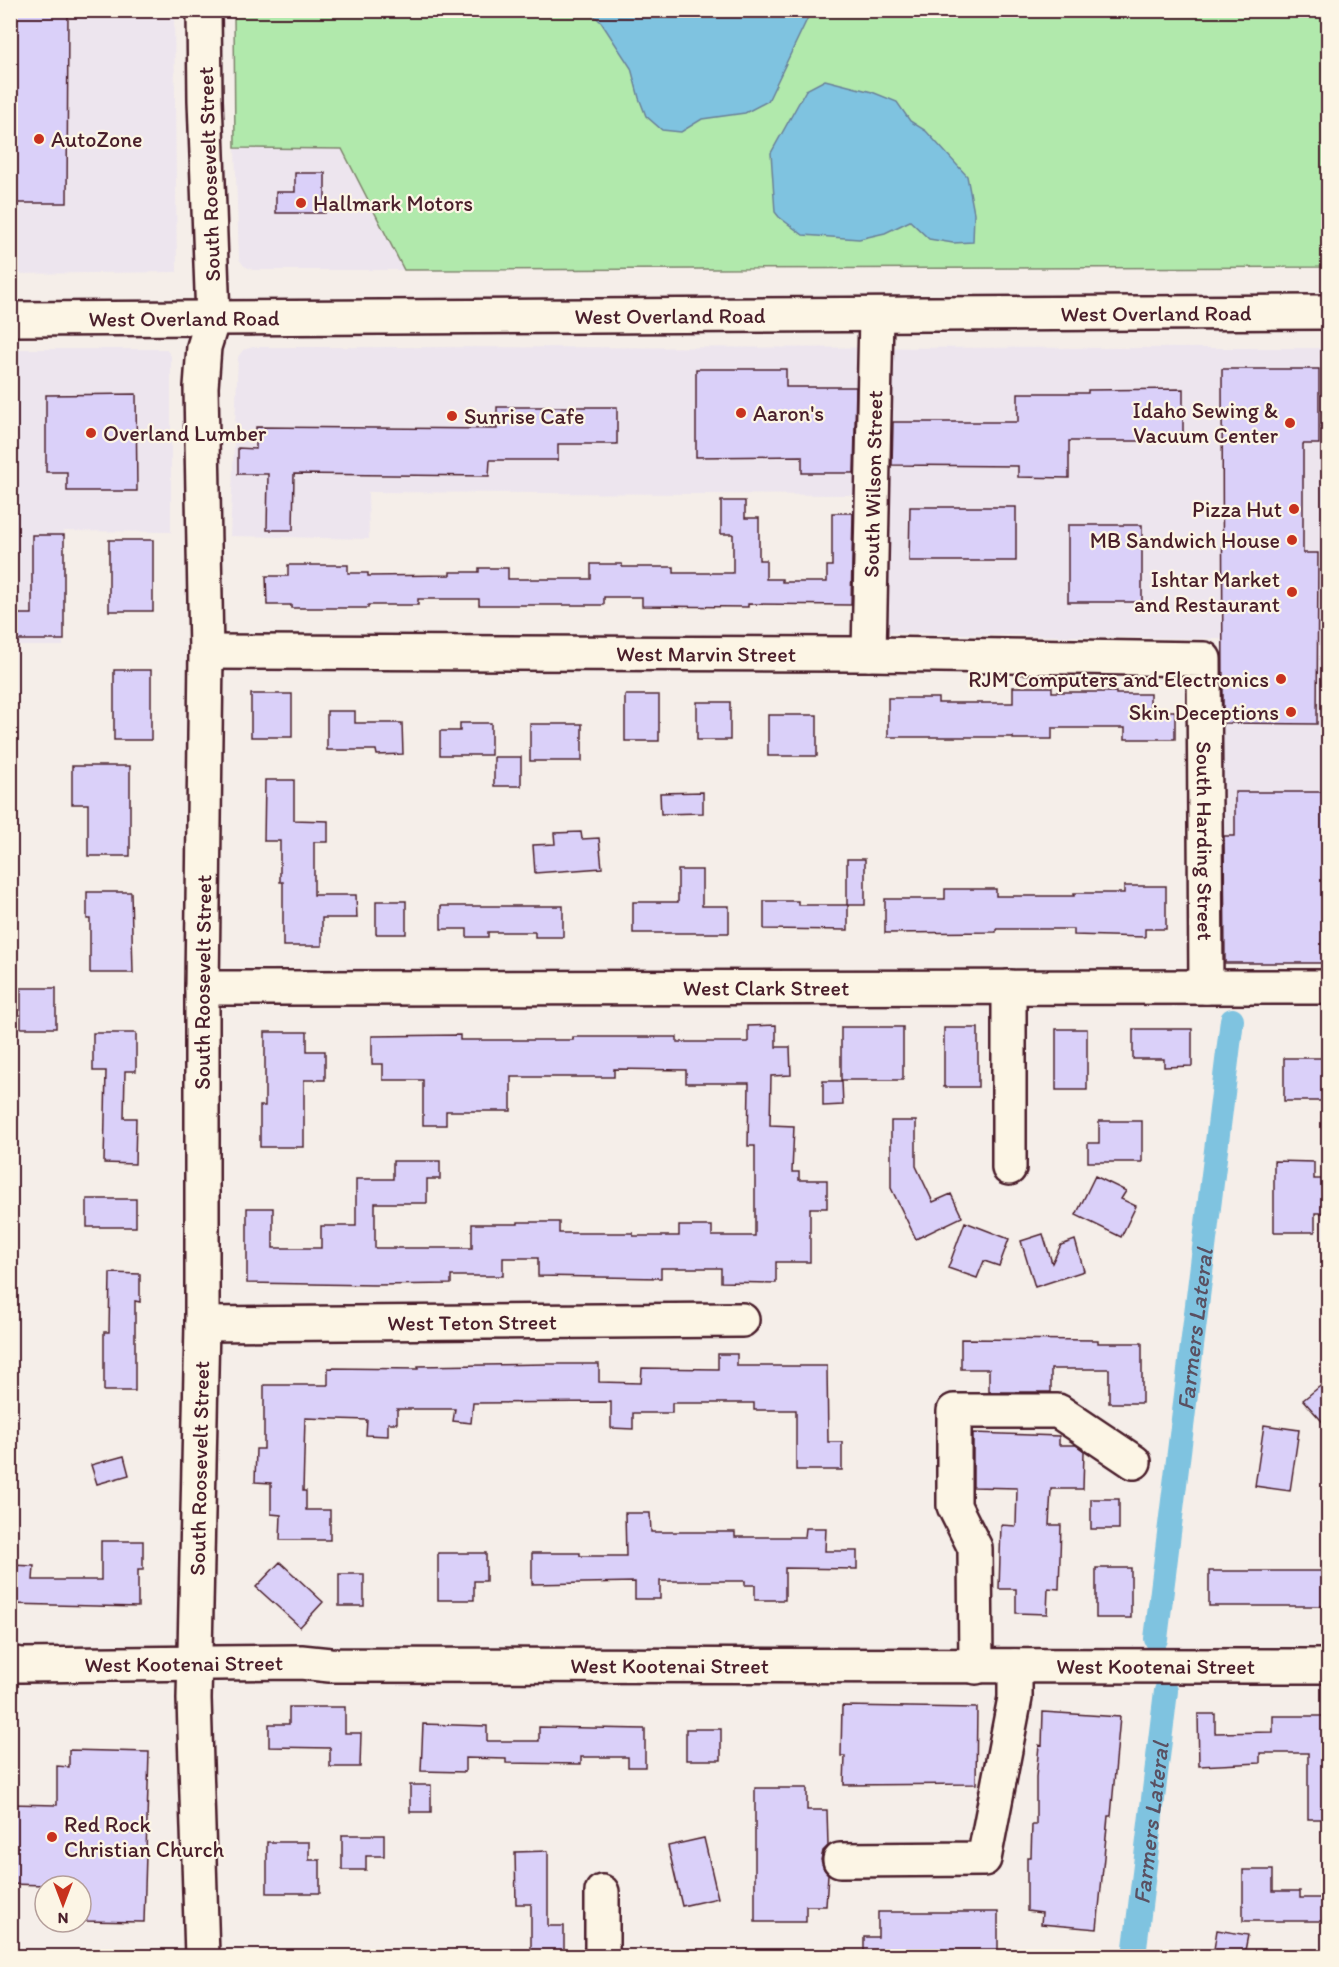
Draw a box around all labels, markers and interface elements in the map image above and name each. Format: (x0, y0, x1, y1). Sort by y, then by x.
street label: South Roosevelt Street (192, 66, 226, 282)
place label: AutoZone (51, 126, 142, 153)
marker: AutoZone (32, 132, 46, 146)
place label: Hallmark Motors (313, 190, 473, 217)
marker: Hallmark Motors (294, 196, 308, 210)
street label: West Overland Road (1060, 299, 1252, 327)
street label: West Overland Road (574, 301, 766, 330)
street label: West Overland Road (88, 304, 280, 332)
street label: South Wilson Street (857, 390, 888, 578)
place label: Idaho Sewing & Vacuum Center (1132, 397, 1279, 449)
place label: Aaron's (753, 400, 824, 427)
place label: Sunrise Cafe (464, 403, 585, 430)
marker: Aaron's (734, 406, 748, 420)
marker: Sunrise Cafe (445, 409, 459, 423)
marker: Idaho Sewing & Vacuum Center (1283, 416, 1297, 430)
place label: Overland Lumber (103, 420, 267, 447)
marker: Overland Lumber (84, 426, 98, 440)
place label: Pizza Hut (1192, 496, 1282, 523)
marker: Pizza Hut (1287, 502, 1301, 516)
place label: MB Sandwich House (1090, 527, 1280, 554)
marker: MB Sandwich House (1285, 533, 1299, 547)
place label: Ishtar Market and Restaurant (1134, 566, 1280, 618)
marker: Ishtar Market and Restaurant (1285, 585, 1299, 599)
street label: West Marvin Street (616, 640, 796, 667)
place label: RJM Computers and Electronics (968, 666, 1269, 693)
marker: RJM Computers and Electronics (1274, 672, 1288, 686)
place label: Skin Deceptions (1129, 699, 1279, 726)
marker: Skin Deceptions (1284, 705, 1298, 719)
street label: South Harding Street (1191, 741, 1219, 941)
street label: South Roosevelt Street (189, 875, 217, 1090)
street label: West Clark Street (683, 974, 849, 1001)
water label: Farmers Lateral (1170, 1244, 1219, 1412)
street label: West Teton Street (387, 1308, 557, 1336)
street label: South Roosevelt Street (183, 1360, 215, 1576)
street label: West Kootenai Street (84, 1649, 283, 1678)
street label: West Kootenai Street (570, 1652, 769, 1679)
street label: West Kootenai Street (1056, 1652, 1255, 1679)
water label: Farmers Lateral (1126, 1738, 1174, 1906)
place label: Red Rock Christian Church (64, 1811, 225, 1863)
marker: Red Rock Christian Church (45, 1830, 59, 1844)
north arrow (33, 1874, 93, 1934)
text: N (58, 1909, 68, 1928)

